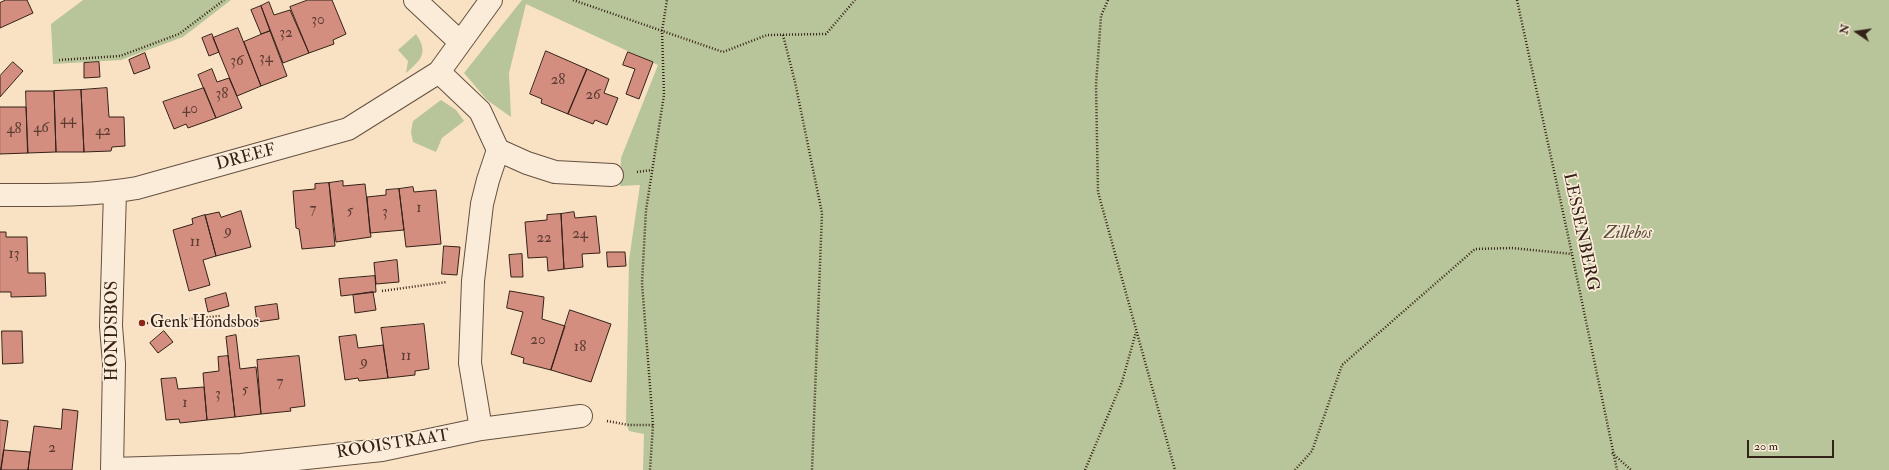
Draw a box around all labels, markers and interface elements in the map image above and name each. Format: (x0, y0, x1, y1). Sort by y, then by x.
house number: 30 (311, 12, 325, 30)
north arrow (1837, 12, 1877, 52)
text: N (1837, 23, 1852, 35)
house number: 32 (279, 25, 293, 43)
house number: 34 (259, 50, 273, 68)
house number: 36 (230, 53, 244, 71)
house number: 28 (551, 72, 565, 90)
house number: 38 (216, 86, 228, 104)
house number: 26 (585, 87, 601, 105)
house number: 40 (182, 101, 198, 119)
house number: 44 (60, 112, 76, 130)
house number: 46 (33, 120, 49, 138)
house number: 48 (6, 121, 22, 139)
house number: 42 (95, 123, 111, 141)
street label: DREEF (214, 140, 278, 176)
street label: LESSENBERG (1558, 171, 1602, 293)
house number: 1 (416, 200, 422, 218)
house number: 7 (310, 201, 316, 219)
house number: 5 (347, 203, 353, 221)
house number: 3 (382, 204, 388, 222)
house number: 9 (224, 223, 232, 241)
park label: Zillebos (1604, 224, 1652, 244)
house number: 24 (572, 226, 588, 244)
house number: 22 (536, 230, 552, 248)
house number: 11 (190, 234, 200, 252)
house number: 13 (8, 246, 20, 264)
street label: HONDSBOS (103, 281, 123, 381)
place label: Genk Hondsbos (150, 313, 259, 333)
marker: Genk Hondsbos (137, 318, 147, 328)
house number: 20 (530, 332, 546, 350)
house number: 18 (574, 339, 586, 357)
house number: 11 (401, 348, 411, 366)
house number: 9 (360, 354, 368, 372)
house number: 7 (277, 374, 283, 392)
house number: 5 (242, 382, 248, 400)
house number: 3 (215, 386, 221, 404)
house number: 1 (182, 395, 188, 413)
street label: ROOISTRAAT (335, 426, 451, 464)
scale bar (1749, 432, 1836, 458)
text: 20 m (1754, 439, 1778, 454)
house number: 2 (48, 440, 56, 458)

